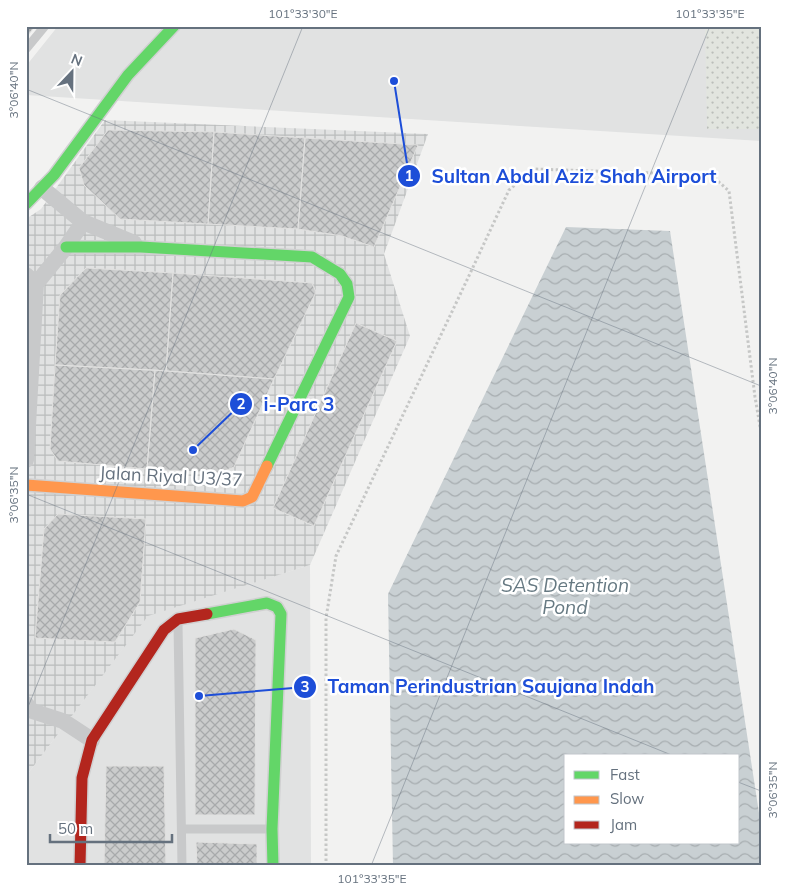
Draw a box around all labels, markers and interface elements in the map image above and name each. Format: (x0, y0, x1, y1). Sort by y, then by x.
text: 101°33'30"E (268, 6, 338, 21)
text: 101°33'35"E (675, 6, 745, 21)
north arrow (48, 48, 98, 98)
text: N (69, 50, 85, 70)
text: 3°06'40"N (6, 62, 21, 118)
callout: Sultan Abdul Aziz Shah Airport (396, 159, 726, 193)
text: Sultan Abdul Aziz Shah Airport (432, 164, 716, 188)
text: 1 (404, 166, 414, 185)
text: 3°06'40"N (765, 358, 780, 414)
callout: i-Parc 3 (229, 387, 345, 421)
text: i-Parc 3 (264, 392, 334, 416)
text: 2 (236, 394, 246, 413)
street label: Jalan Riyal U3/37 (99, 461, 243, 491)
text: 3°06'35"N (6, 467, 21, 523)
water label: SAS Detention Pond (501, 573, 629, 619)
callout: Taman Perindustrian Saujana Indah (292, 670, 664, 704)
text: Taman Perindustrian Saujana Indah (327, 674, 655, 698)
text: 3 (300, 677, 310, 696)
legend (564, 754, 740, 844)
text: 3°06'35"N (765, 762, 780, 818)
text: Fast (610, 765, 640, 784)
text: Slow (610, 789, 644, 808)
scale bar (50, 812, 172, 844)
text: Jam (610, 815, 637, 834)
text: 50 m (58, 819, 93, 838)
text: 101°33'35"E (337, 871, 407, 886)

